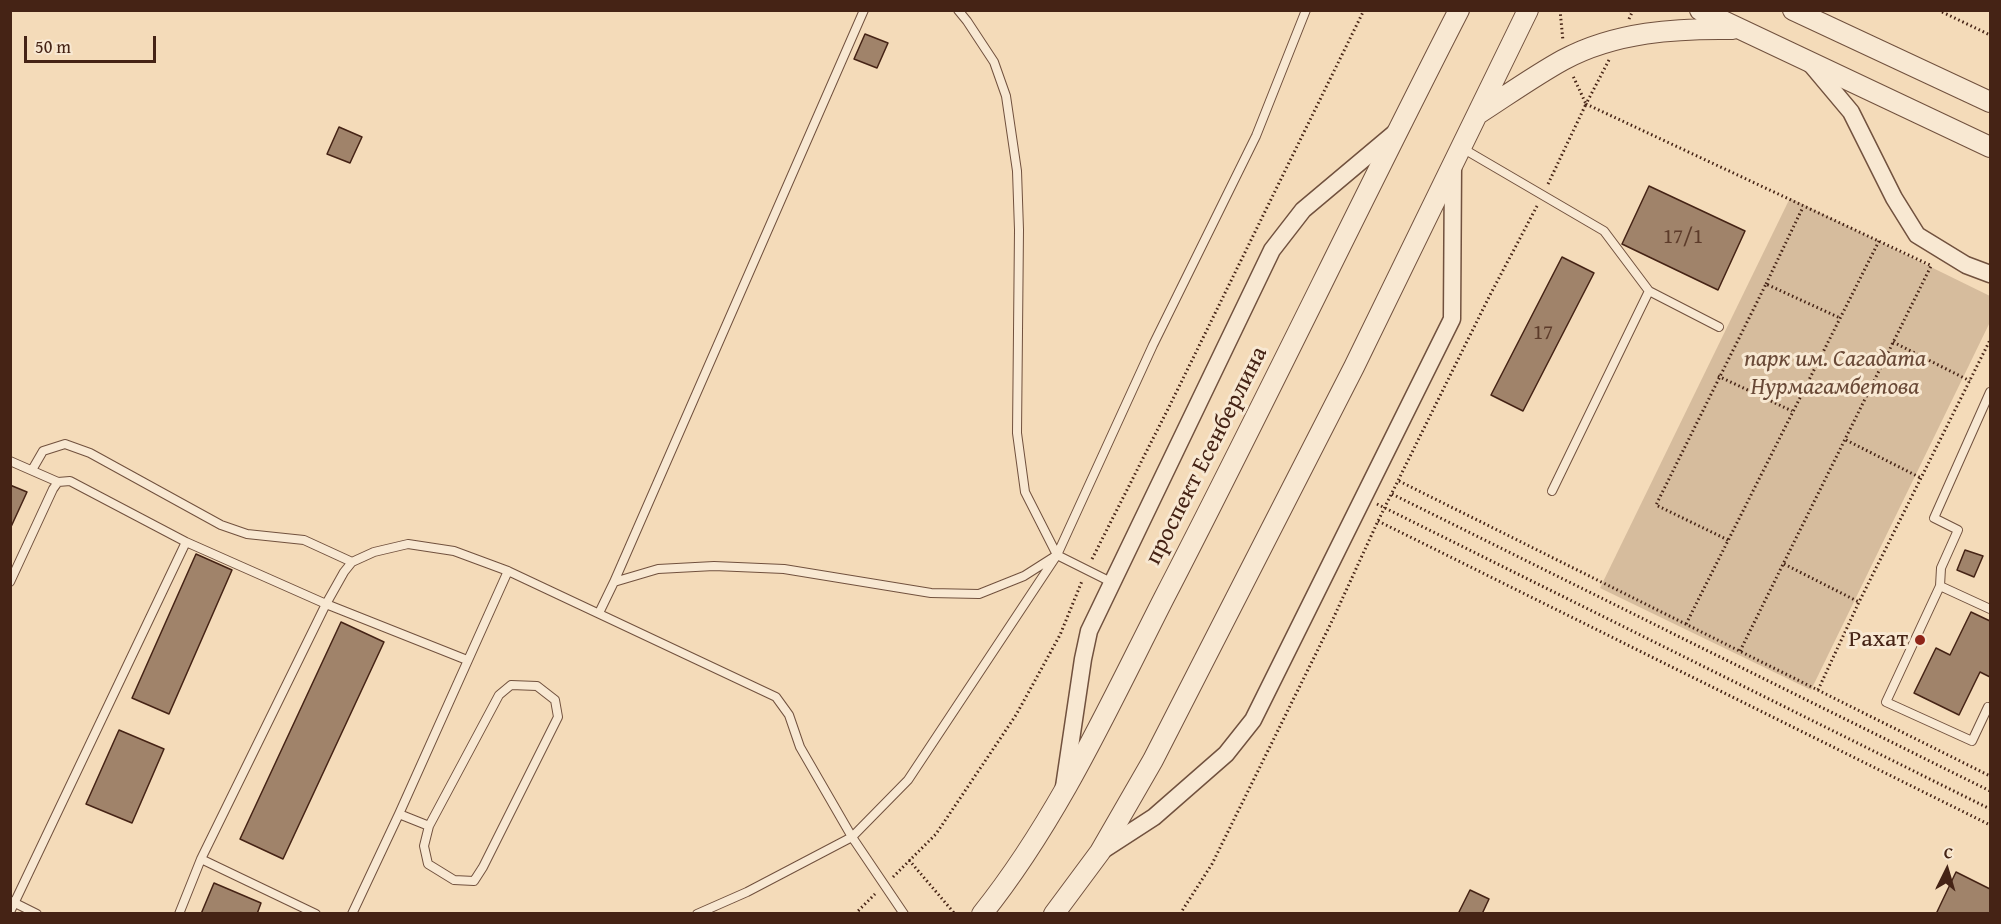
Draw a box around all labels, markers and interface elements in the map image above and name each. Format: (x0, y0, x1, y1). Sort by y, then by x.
scale bar (27, 24, 159, 62)
text: 50 m (35, 33, 71, 60)
house number: 17/1 (1663, 225, 1703, 251)
house number: 17 (1533, 321, 1553, 347)
street label: проспект Есенберлина (1139, 342, 1275, 570)
park label: парк им. Сагадата Нурмагамбетова (1744, 346, 1926, 402)
place label: Рахат (1848, 626, 1908, 654)
marker: Рахат (1913, 633, 1927, 647)
north arrow (1917, 840, 1977, 900)
text: С (1943, 840, 1954, 864)

